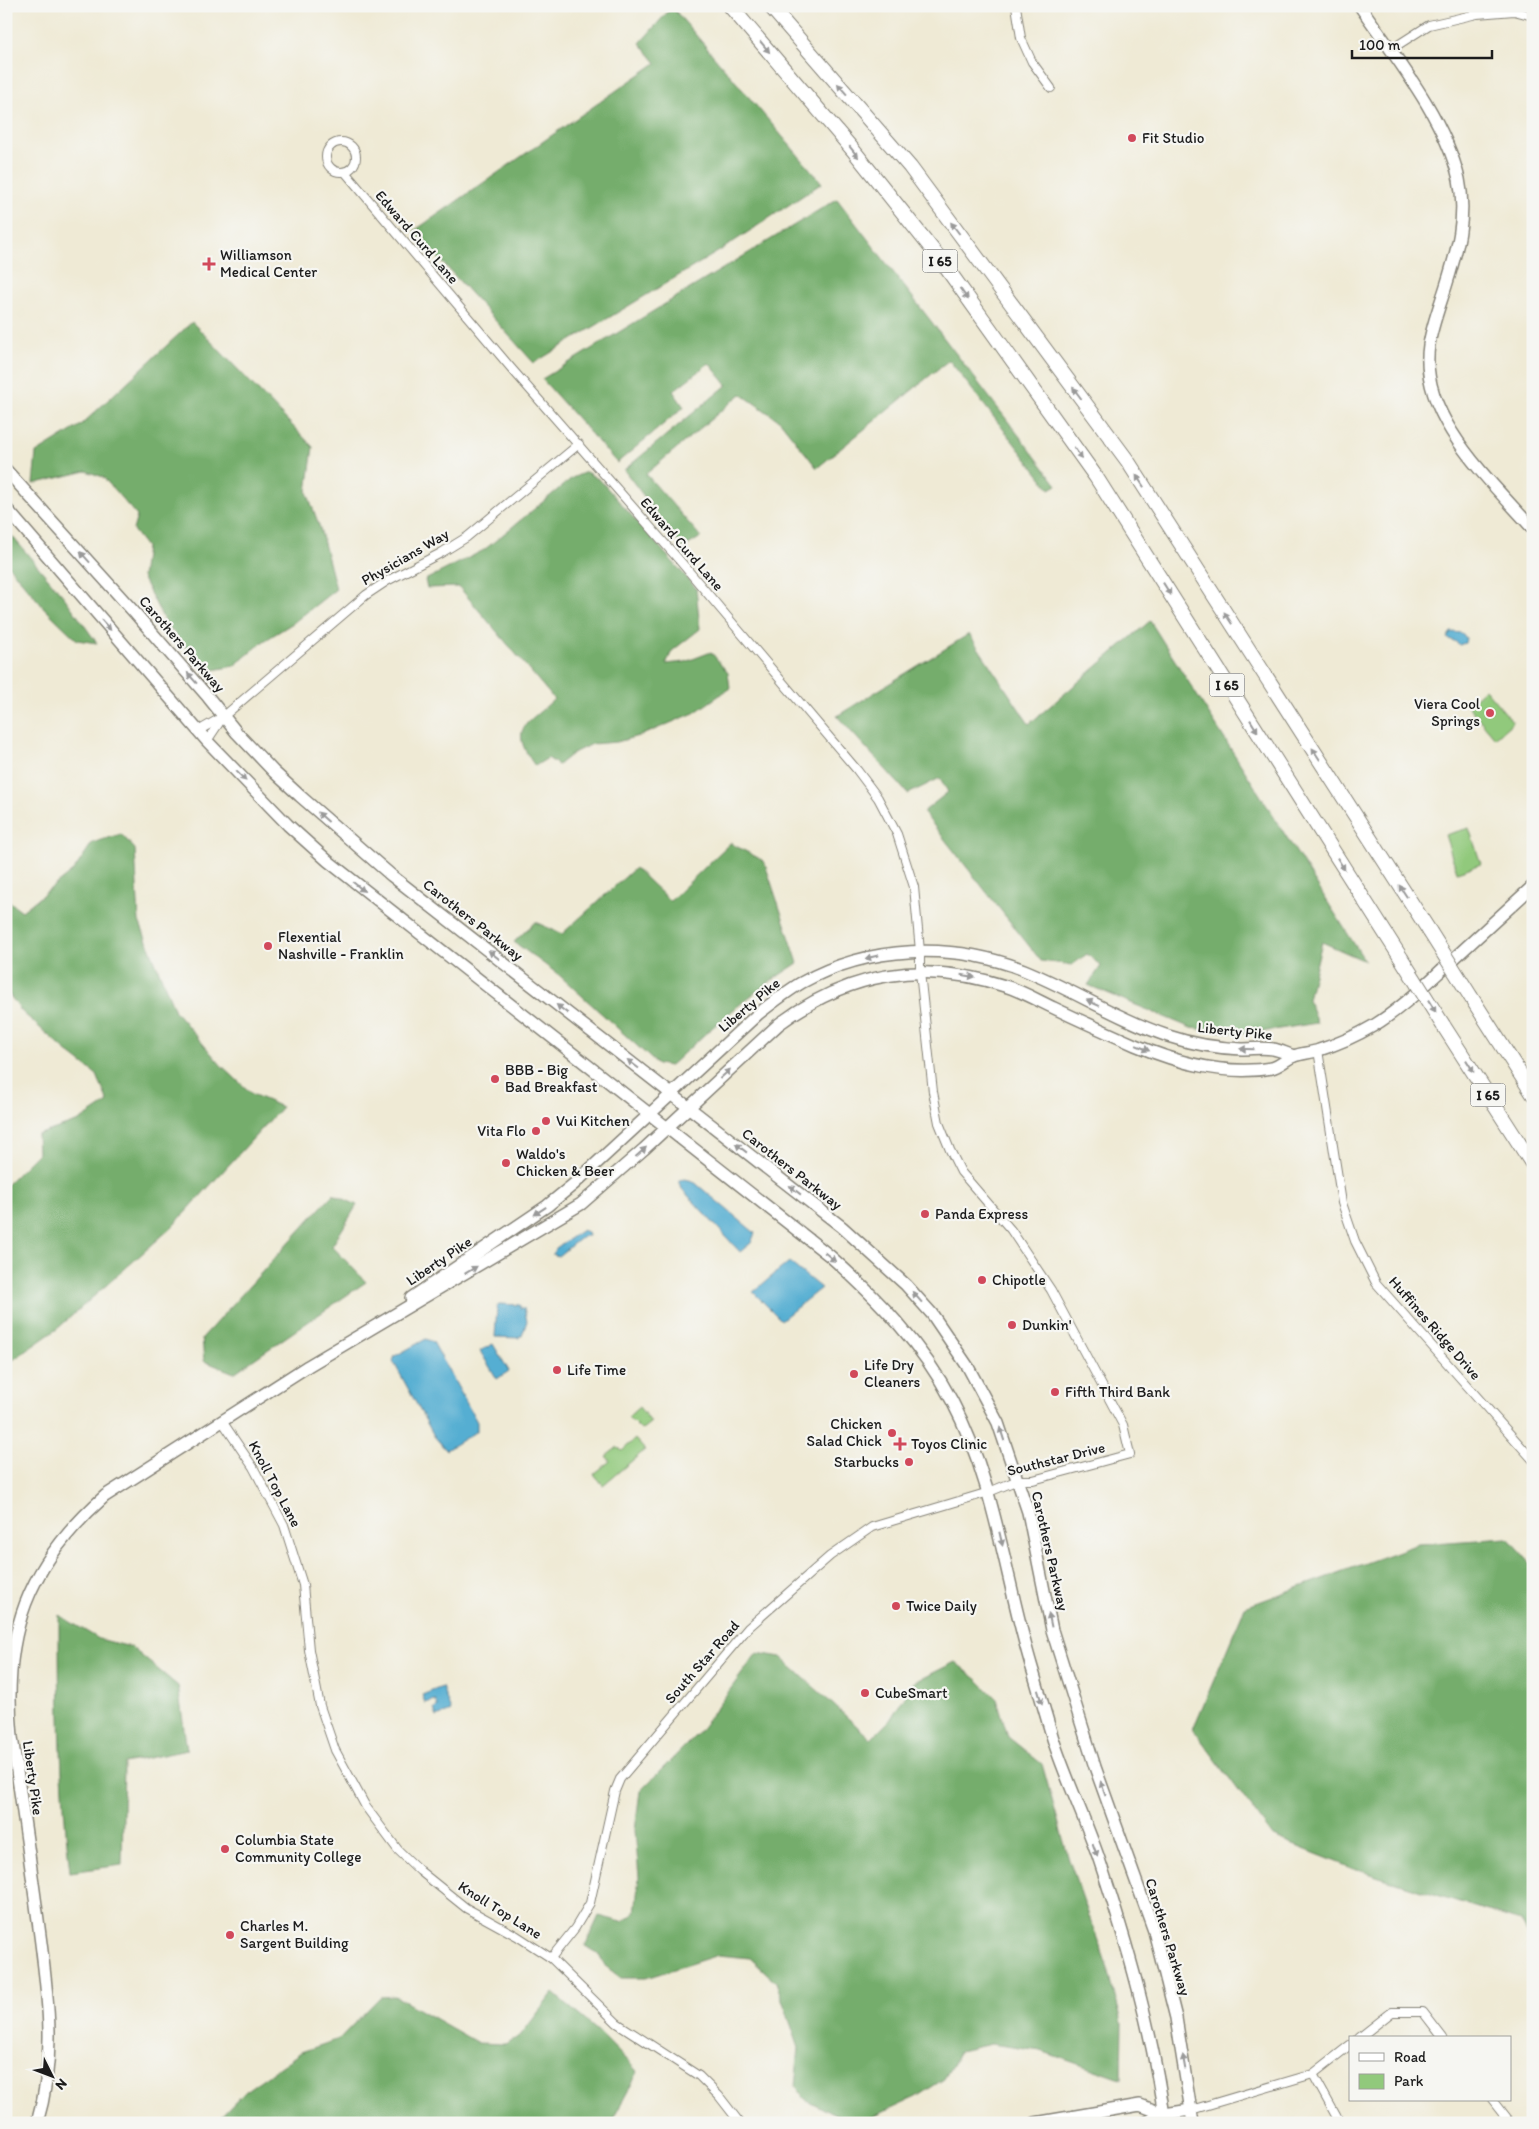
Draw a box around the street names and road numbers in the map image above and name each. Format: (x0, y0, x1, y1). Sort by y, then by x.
street label: Edward Curd Lane (371, 186, 463, 288)
road number: I 65 (922, 250, 958, 272)
street label: Edward Curd Lane (636, 493, 728, 595)
street label: Physicians Way (358, 525, 452, 589)
street label: Carothers Parkway (135, 592, 229, 696)
road number: I 65 (1210, 674, 1244, 696)
street label: Carothers Parkway (419, 875, 527, 965)
street label: Liberty Pike (714, 974, 784, 1036)
street label: Liberty Pike (1197, 1018, 1273, 1044)
road number: I 65 (1470, 1084, 1506, 1106)
street label: Carothers Parkway (738, 1124, 846, 1214)
street label: Liberty Pike (403, 1233, 475, 1289)
street label: Huffines Ridge Drive (1385, 1272, 1485, 1384)
street label: Knoll Top Lane (245, 1438, 305, 1530)
street label: Southstar Drive (1005, 1438, 1107, 1480)
street label: Carothers Parkway (1027, 1489, 1073, 1613)
street label: South Star Road (661, 1617, 743, 1707)
street label: Liberty Pike (19, 1739, 47, 1817)
street label: Carothers Parkway (1142, 1876, 1194, 1998)
street label: Knoll Top Lane (455, 1877, 545, 1943)

